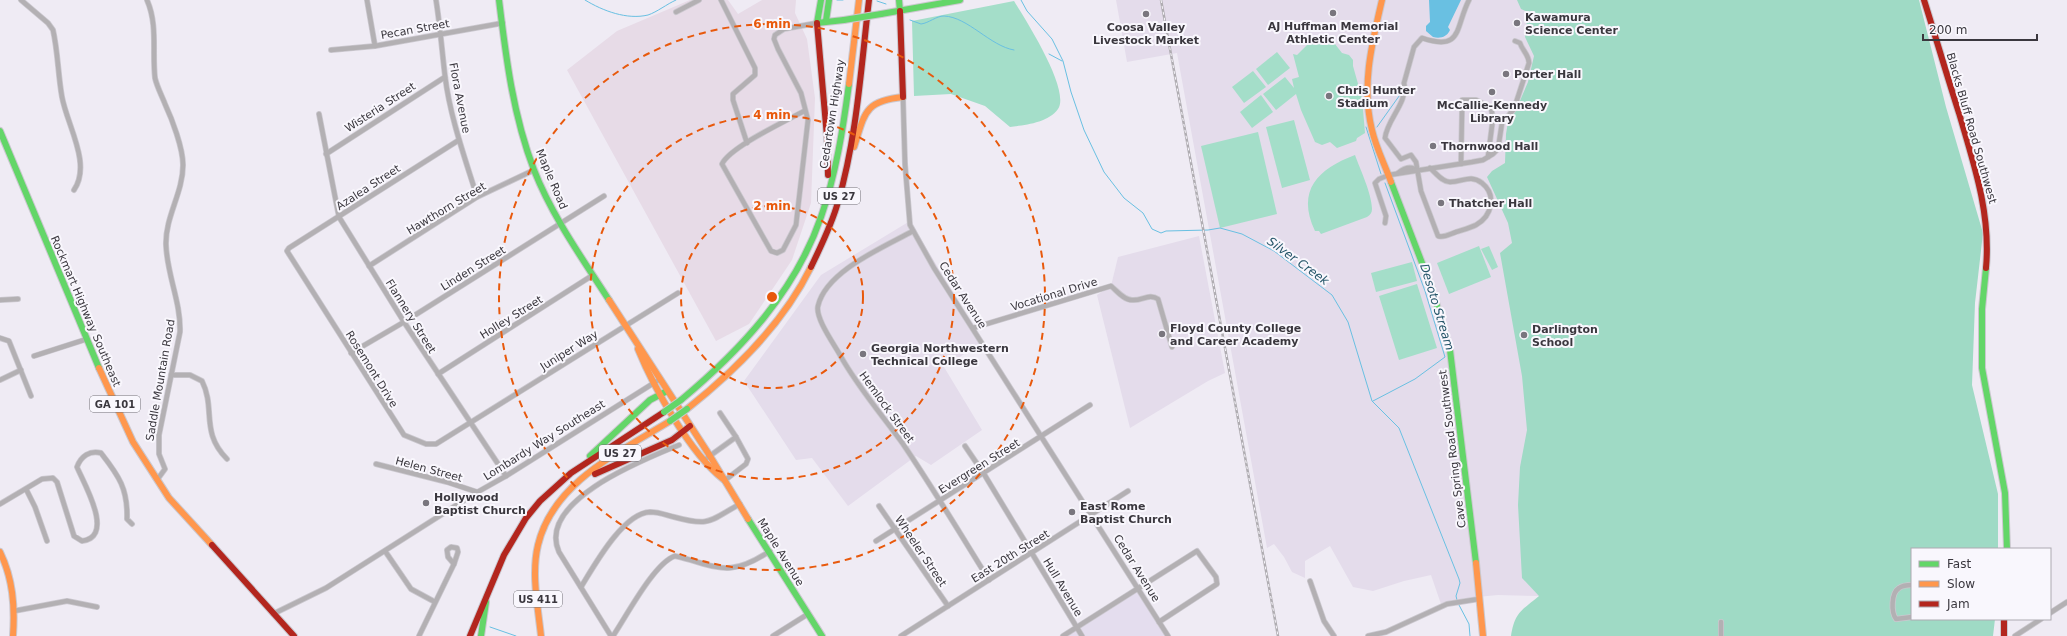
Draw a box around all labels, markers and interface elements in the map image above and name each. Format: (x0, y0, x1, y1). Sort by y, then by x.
marker: AJ Huffman Memorial Athletic Center (1328, 8, 1338, 18)
marker: Coosa Valley Livestock Market (1141, 9, 1151, 19)
place label: Kawamura Science Center (1525, 11, 1618, 37)
scale bar (1923, 16, 2037, 42)
street label: Pecan Street (380, 17, 451, 42)
text: 6 min (753, 17, 791, 31)
marker: Kawamura Science Center (1512, 18, 1522, 28)
place label: AJ Huffman Memorial Athletic Center (1268, 20, 1398, 46)
place label: Coosa Valley Livestock Market (1093, 21, 1199, 47)
text: 200 m (1929, 23, 1967, 37)
street label: Blacks Bluff Road Southwest (1944, 51, 2000, 206)
street label: Cedartown Highway (817, 58, 848, 170)
street label: Flora Avenue (446, 62, 473, 135)
place label: Porter Hall (1514, 68, 1581, 81)
marker: Porter Hall (1501, 69, 1511, 79)
street label: Wisteria Street (342, 79, 419, 135)
place label: Chris Hunter Stadium (1337, 84, 1416, 110)
marker: McCallie-Kennedy Library (1487, 87, 1497, 97)
marker: Chris Hunter Stadium (1324, 91, 1334, 101)
place label: McCallie-Kennedy Library (1437, 99, 1547, 125)
text: 4 min (753, 108, 791, 122)
place label: Thornwood Hall (1441, 140, 1538, 153)
marker: Thornwood Hall (1428, 141, 1438, 151)
street label: Maple Road (533, 147, 570, 211)
street label: Azalea Street (334, 162, 403, 213)
street label: Hawthorn Street (404, 179, 489, 237)
road number: US 27 (818, 188, 860, 204)
place label: Thatcher Hall (1449, 197, 1532, 210)
marker: Thatcher Hall (1436, 198, 1446, 208)
text: 2 min (753, 199, 791, 213)
street label: Rockmart Highway Southeast (48, 234, 124, 389)
water label: Silver Creek (1265, 234, 1332, 289)
street label: Linden Street (439, 243, 509, 293)
street label: Cedar Avenue (936, 259, 989, 331)
water label: Desoto Stream (1417, 262, 1457, 352)
street label: Vocational Drive (1009, 275, 1099, 314)
street label: Flannery Street (383, 277, 439, 356)
centre of rings (765, 290, 779, 304)
street label: Holley Street (478, 293, 546, 342)
street label: Saddle Mountain Road (143, 318, 178, 442)
place label: Floyd County College and Career Academy (1170, 322, 1301, 348)
place label: Darlington School (1532, 323, 1598, 349)
street label: Juniper Way (537, 327, 601, 374)
street label: Rosemont Drive (343, 329, 401, 410)
marker: Floyd County College and Career Academy (1157, 329, 1167, 339)
marker: Darlington School (1519, 330, 1529, 340)
place label: Georgia Northwestern Technical College (871, 342, 1009, 368)
marker: Georgia Northwestern Technical College (858, 349, 868, 359)
street label: Hemlock Street (856, 369, 917, 446)
street label: Cave Spring Road Southwest (1436, 369, 1469, 529)
road number: GA 101 (90, 396, 140, 412)
street label: Lombardy Way Southeast (481, 397, 608, 483)
street label: Evergreen Street (936, 436, 1023, 497)
road number: US 27 (599, 445, 641, 461)
street label: Helen Street (394, 454, 464, 485)
place label: Hollywood Baptist Church (434, 491, 526, 517)
marker: Hollywood Baptist Church (421, 498, 431, 508)
place label: East Rome Baptist Church (1080, 500, 1172, 526)
marker: East Rome Baptist Church (1067, 507, 1077, 517)
street label: Wheeler Street (892, 513, 949, 590)
street label: Maple Avenue (755, 516, 807, 589)
street label: East 20th Street (969, 527, 1052, 586)
street label: Cedar Avenue (1111, 532, 1163, 605)
legend (1911, 548, 2051, 620)
street label: Hull Avenue (1040, 556, 1085, 619)
text: Fast (1947, 557, 1971, 571)
text: Slow (1947, 577, 1975, 591)
road number: US 411 (514, 591, 562, 607)
text: Jam (1946, 597, 1970, 611)

